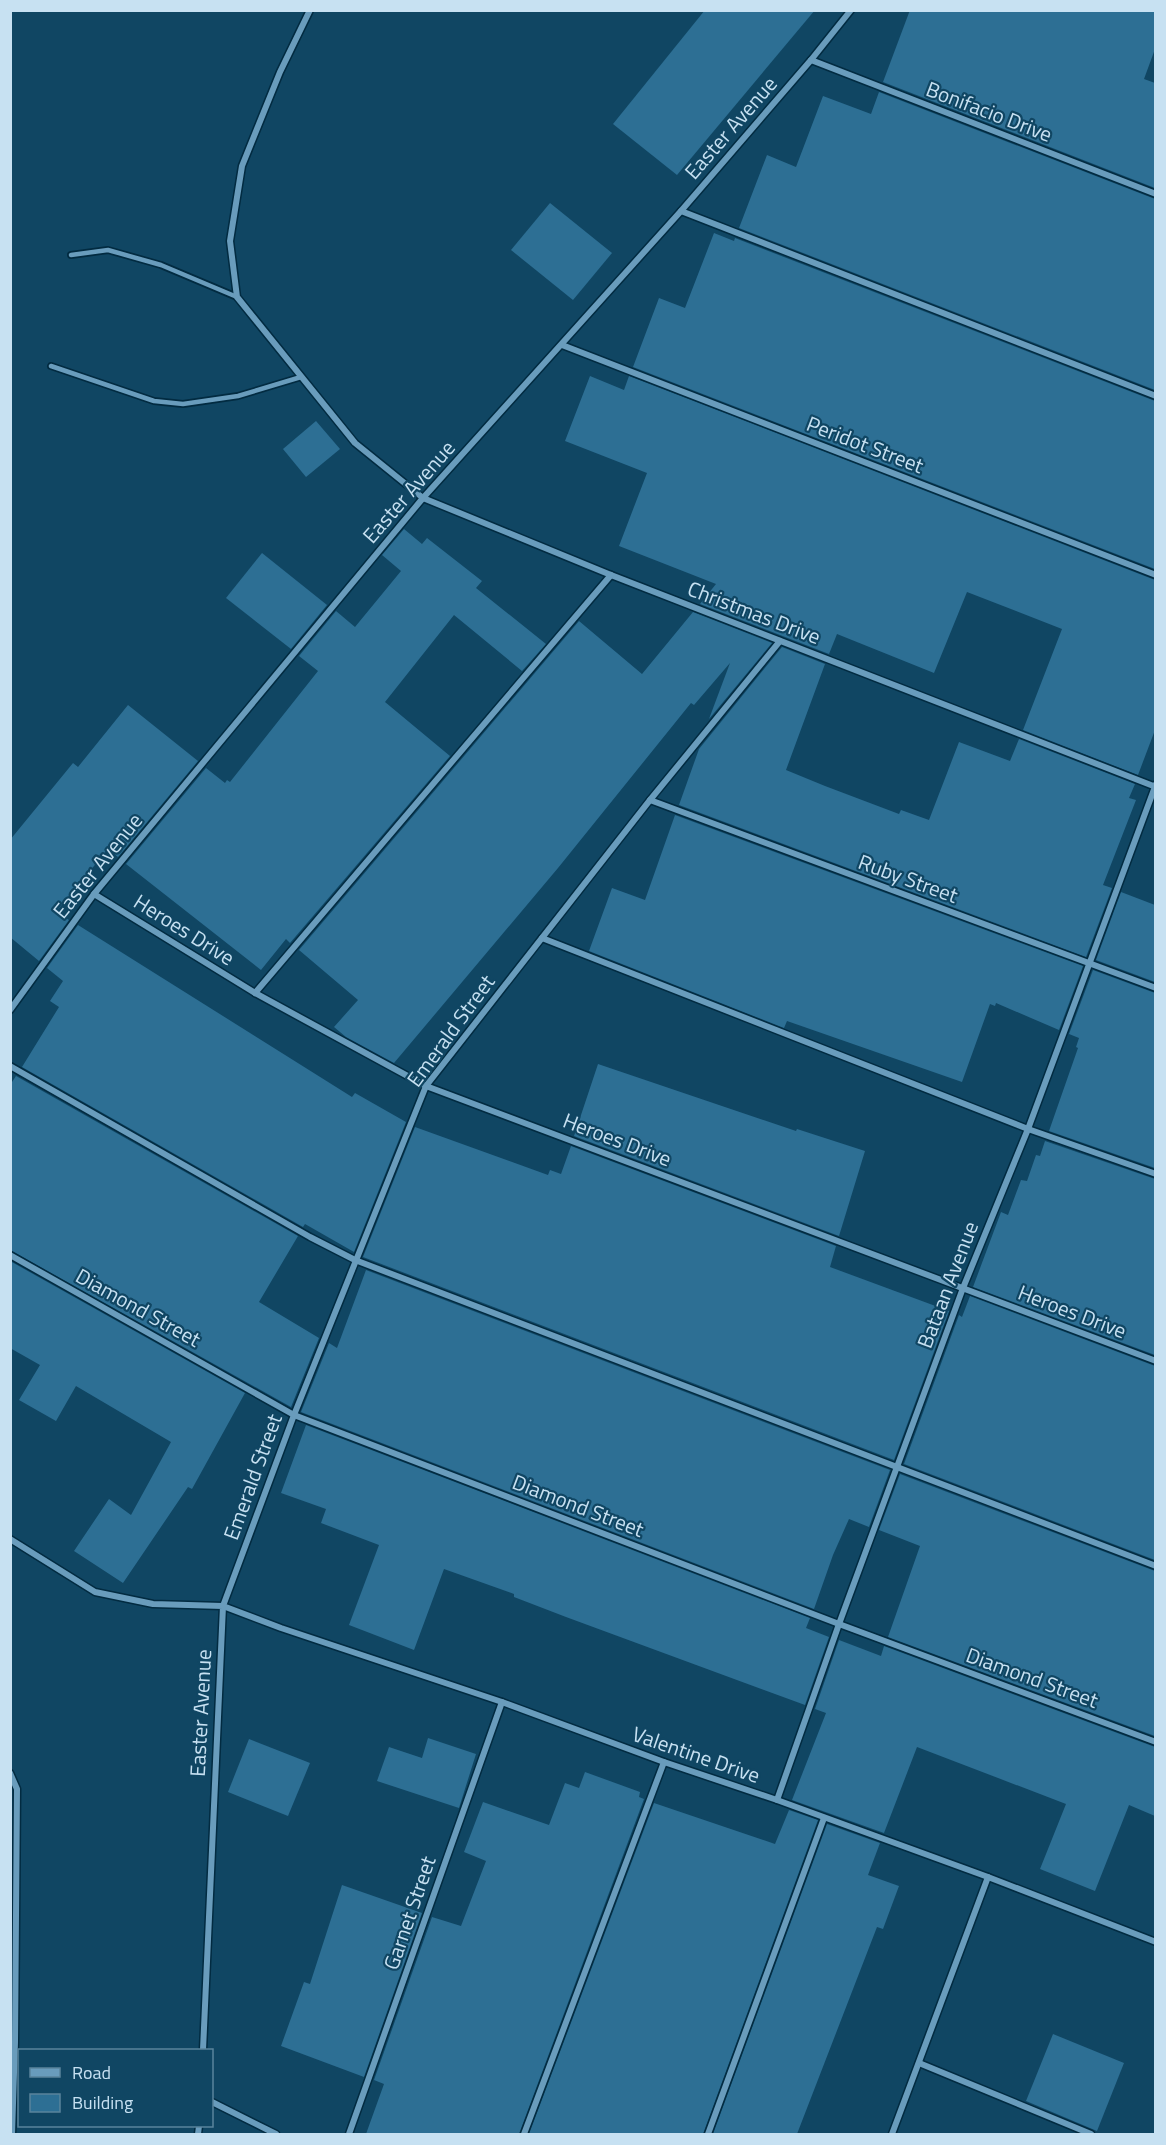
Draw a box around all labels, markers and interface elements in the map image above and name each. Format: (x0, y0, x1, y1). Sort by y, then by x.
street label: Easter Avenue (676, 69, 784, 186)
street label: Bonifacio Drive (922, 72, 1057, 150)
street label: Peridot Street (802, 407, 929, 481)
street label: Easter Avenue (354, 433, 462, 550)
street label: Christmas Drive (683, 572, 825, 652)
street label: Easter Avenue (45, 806, 150, 925)
street label: Ruby Street (854, 845, 963, 911)
street label: Heroes Drive (128, 885, 241, 973)
street label: Emerald Street (398, 967, 502, 1093)
street label: Heroes Drive (559, 1104, 676, 1174)
street label: Bataan Avenue (908, 1217, 986, 1353)
street label: Diamond Street (70, 1260, 207, 1355)
street label: Heroes Drive (1014, 1276, 1131, 1346)
street label: Emerald Street (214, 1408, 290, 1544)
street label: Diamond Street (508, 1465, 649, 1545)
street label: Diamond Street (962, 1638, 1103, 1716)
street label: Easter Avenue (181, 1648, 219, 1777)
street label: Valentine Drive (628, 1717, 765, 1791)
street label: Garnet Street (375, 1851, 444, 1974)
legend (18, 2049, 213, 2127)
text: Road (72, 2059, 111, 2086)
text: Building (72, 2089, 133, 2116)

